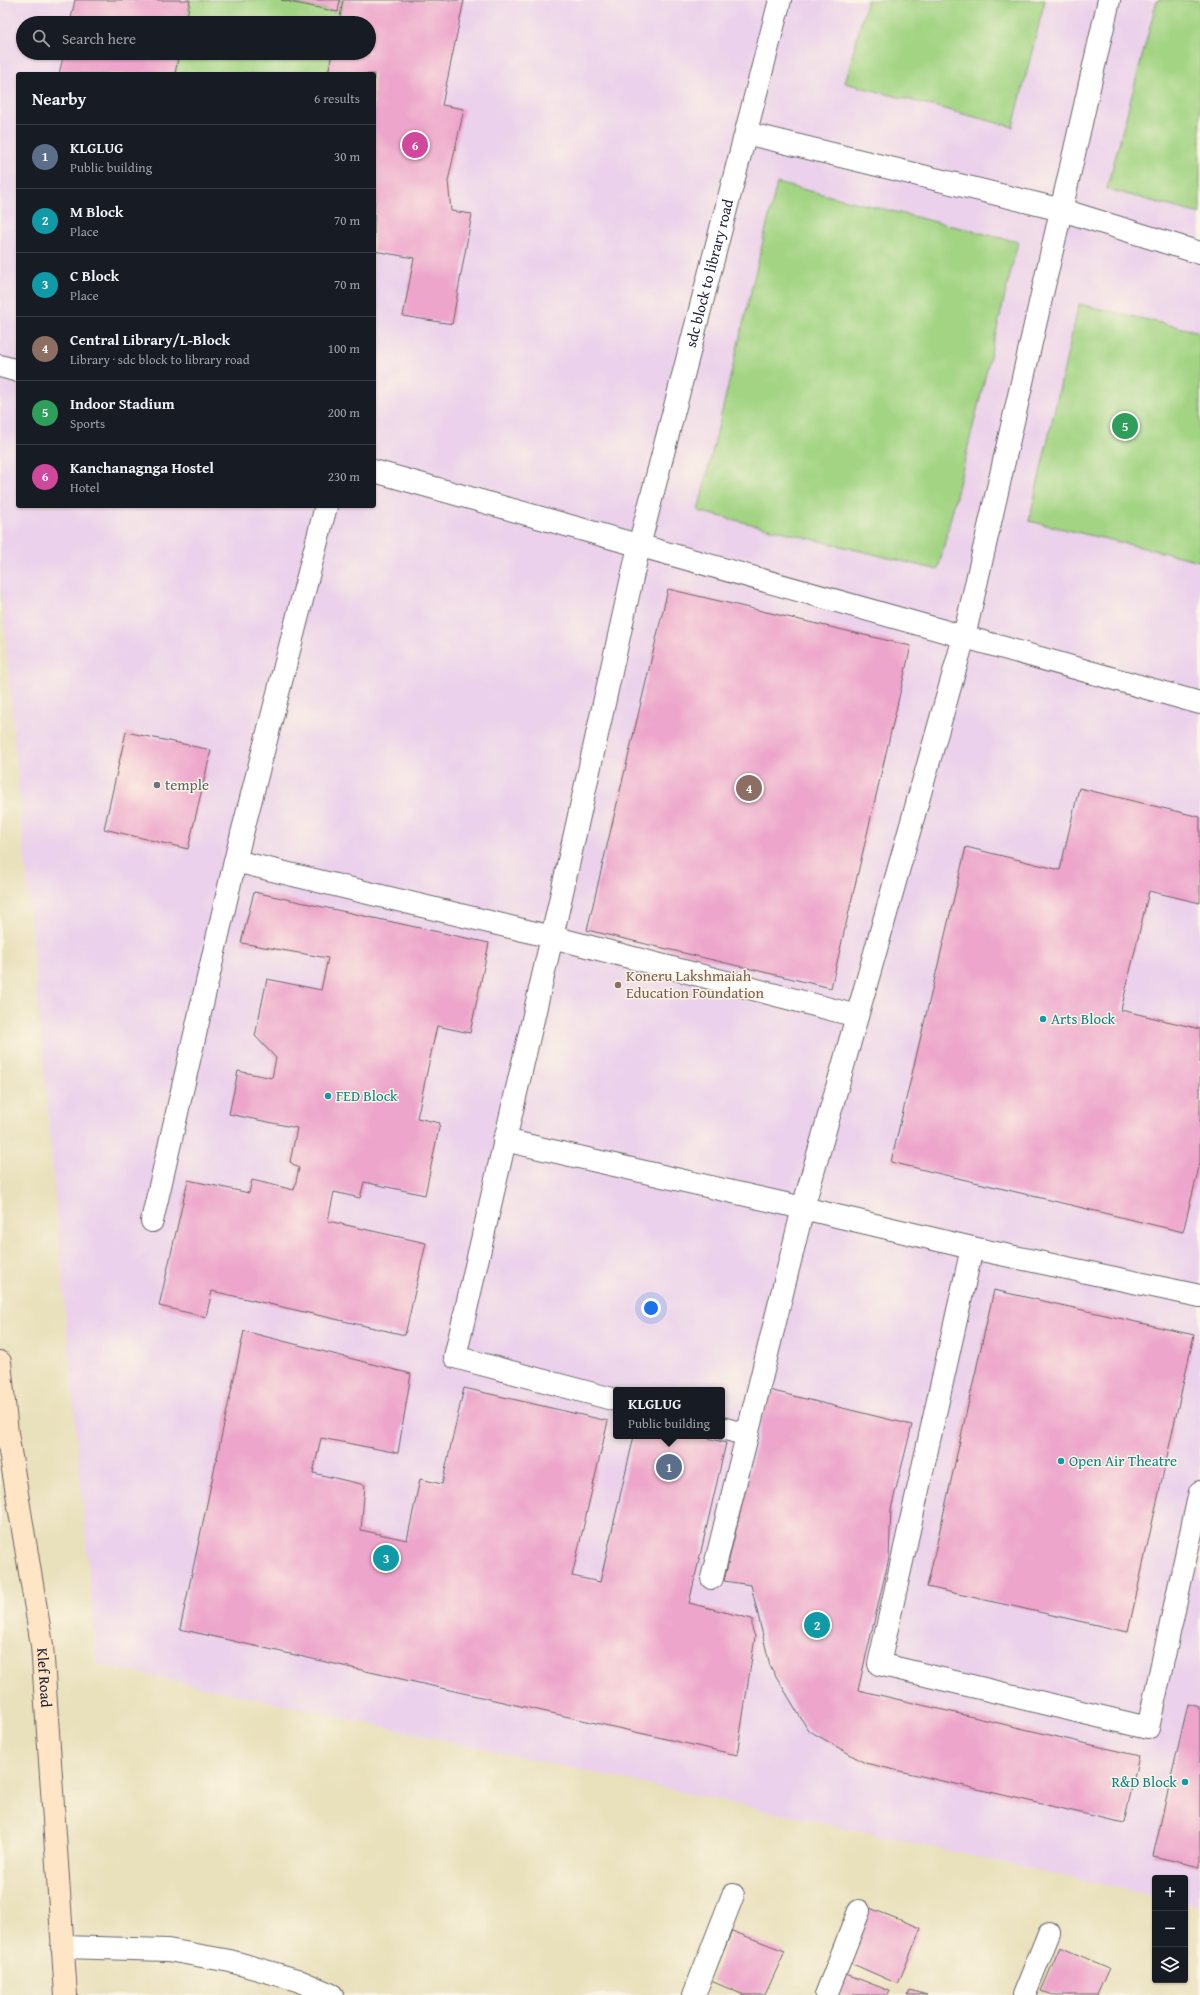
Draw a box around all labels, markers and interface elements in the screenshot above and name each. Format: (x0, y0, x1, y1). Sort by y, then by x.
search box (16, 16, 376, 60)
icon: search (30, 27, 52, 49)
text: Search here (62, 28, 136, 49)
text: Nearby (32, 86, 86, 111)
text: 6 results (314, 89, 360, 108)
pin: 6 (402, 130, 428, 160)
text: KLGLUG (70, 137, 123, 158)
text: 1 (42, 147, 48, 166)
text: 30 m (334, 147, 360, 166)
text: Public building (70, 158, 152, 177)
street label: sdc block to library road (680, 197, 738, 349)
text: M Block (70, 201, 123, 222)
text: 2 (42, 211, 48, 230)
text: 70 m (334, 211, 360, 230)
text: Place (70, 222, 99, 241)
text: C Block (70, 265, 119, 286)
text: 3 (42, 275, 48, 294)
text: 70 m (334, 275, 360, 294)
text: Place (70, 286, 99, 305)
text: Central Library/L-Block (70, 329, 230, 350)
text: 4 (42, 339, 48, 358)
text: 100 m (328, 339, 360, 358)
text: Library · sdc block to library road (70, 350, 250, 369)
text: Indoor Stadium (70, 393, 175, 414)
text: 5 (42, 403, 48, 422)
text: 200 m (328, 403, 360, 422)
pin: 5 (1112, 411, 1138, 441)
text: Sports (70, 414, 105, 433)
text: Kanchanagnga Hostel (70, 457, 214, 478)
text: 6 (42, 467, 48, 486)
text: 230 m (328, 467, 360, 486)
text: Hotel (70, 478, 100, 497)
pin: 4 (736, 773, 762, 803)
place label: temple (165, 774, 209, 795)
marker: temple (152, 780, 162, 790)
place label: Koneru Lakshmaiah Education Foundation (626, 965, 765, 1003)
marker: Koneru Lakshmaiah Education Foundation (613, 980, 623, 990)
place label: Arts Block (1051, 1008, 1116, 1029)
marker: Arts Block (1038, 1014, 1048, 1024)
place label: FED Block (336, 1085, 398, 1106)
marker: FED Block (323, 1091, 333, 1101)
your location (641, 1298, 661, 1318)
popup (613, 1387, 725, 1439)
text: KLGLUG (628, 1393, 681, 1414)
text: Public building (628, 1414, 710, 1433)
place label: Open Air Theatre (1069, 1450, 1177, 1471)
pin: 1 (656, 1452, 682, 1482)
marker: Open Air Theatre (1056, 1456, 1066, 1466)
pin: 3 (373, 1543, 399, 1573)
pin: 2 (804, 1610, 830, 1640)
street label: Klef Road (32, 1647, 57, 1708)
place label: R&D Block (1111, 1771, 1177, 1792)
marker: R&D Block (1180, 1777, 1190, 1787)
map controls (1152, 1875, 1188, 1983)
button: + (1152, 1875, 1188, 1911)
button: − (1152, 1911, 1188, 1947)
button: layers (1152, 1947, 1188, 1983)

